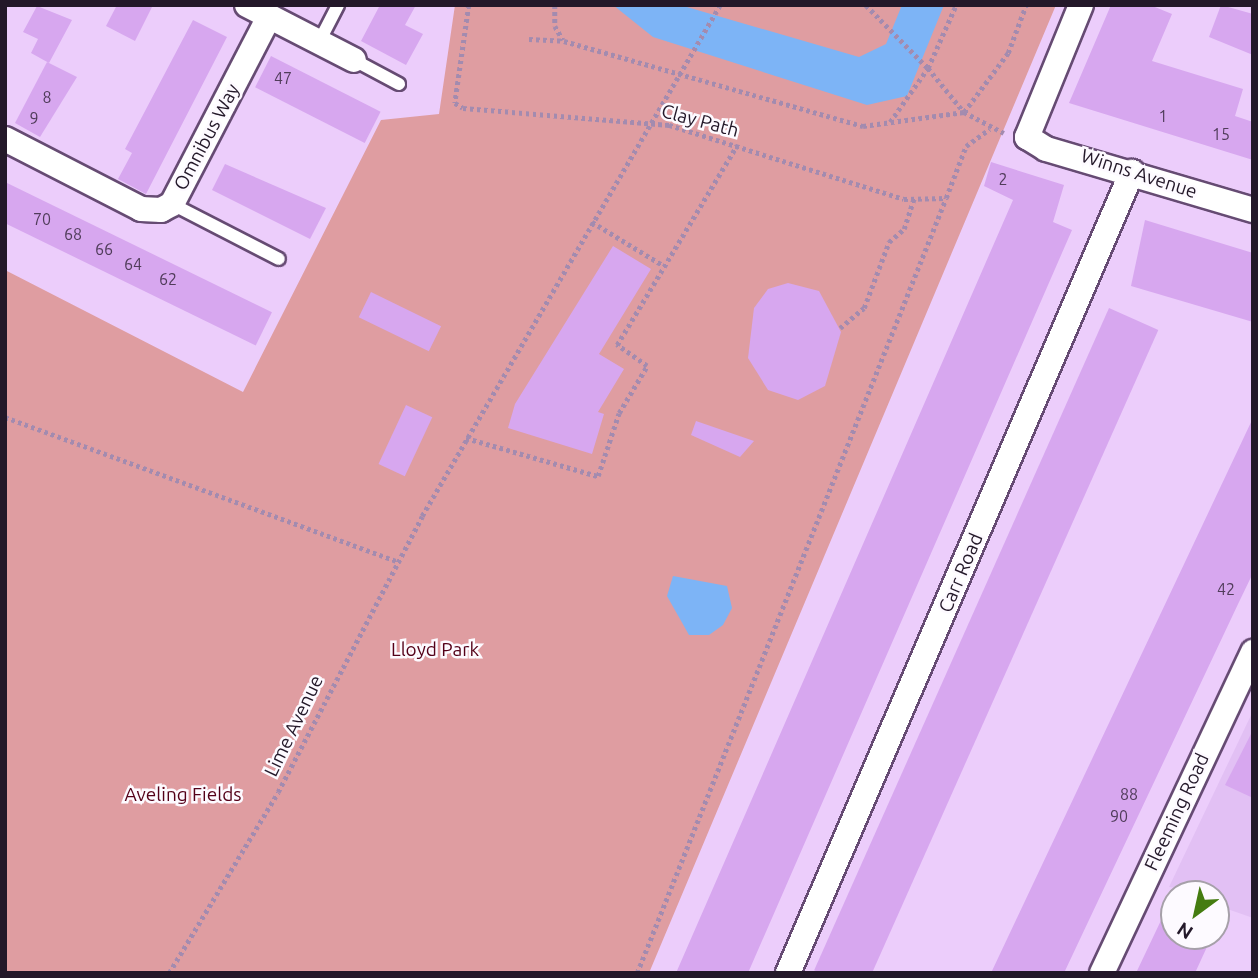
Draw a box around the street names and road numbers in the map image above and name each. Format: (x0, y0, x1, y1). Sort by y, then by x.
street label: Omnibus Way (169, 80, 245, 194)
street label: Clay Path (659, 100, 741, 142)
street label: Winns Avenue (1078, 144, 1200, 204)
street label: Carr Road (934, 530, 988, 616)
street label: Lime Avenue (260, 672, 328, 780)
street label: Fleeming Road (1140, 750, 1214, 874)

